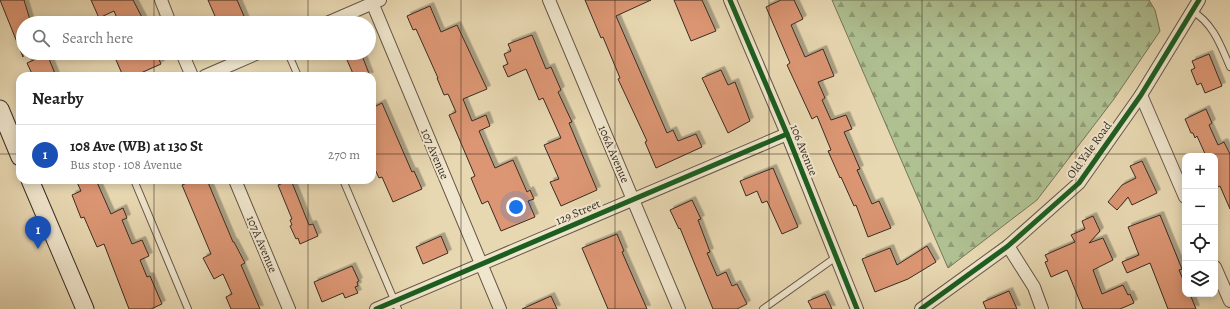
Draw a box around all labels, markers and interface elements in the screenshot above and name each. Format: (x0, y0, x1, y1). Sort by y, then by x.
search box (16, 16, 376, 60)
icon: search (30, 27, 52, 49)
text: Search here (62, 28, 133, 48)
text: Nearby (32, 87, 83, 110)
street label: Old Yale Road (1063, 118, 1116, 182)
street label: 106 Avenue (786, 122, 822, 178)
street label: 106A Avenue (595, 123, 633, 185)
street label: 107 Avenue (417, 126, 453, 182)
text: 108 Ave (WB) at 130 St (70, 136, 203, 156)
text: 1 (43, 146, 47, 163)
text: 270 m (328, 146, 360, 163)
map controls (1182, 153, 1218, 297)
button: + (1182, 153, 1218, 189)
text: Bus stop · 108 Avenue (70, 156, 182, 173)
button: − (1182, 189, 1218, 225)
street label: 129 Street (553, 195, 603, 229)
your location (506, 197, 526, 217)
street label: 107A Avenue (243, 213, 281, 275)
pin: 1 (25, 216, 51, 249)
button: locate (1182, 225, 1218, 261)
button: layers (1182, 261, 1218, 297)

